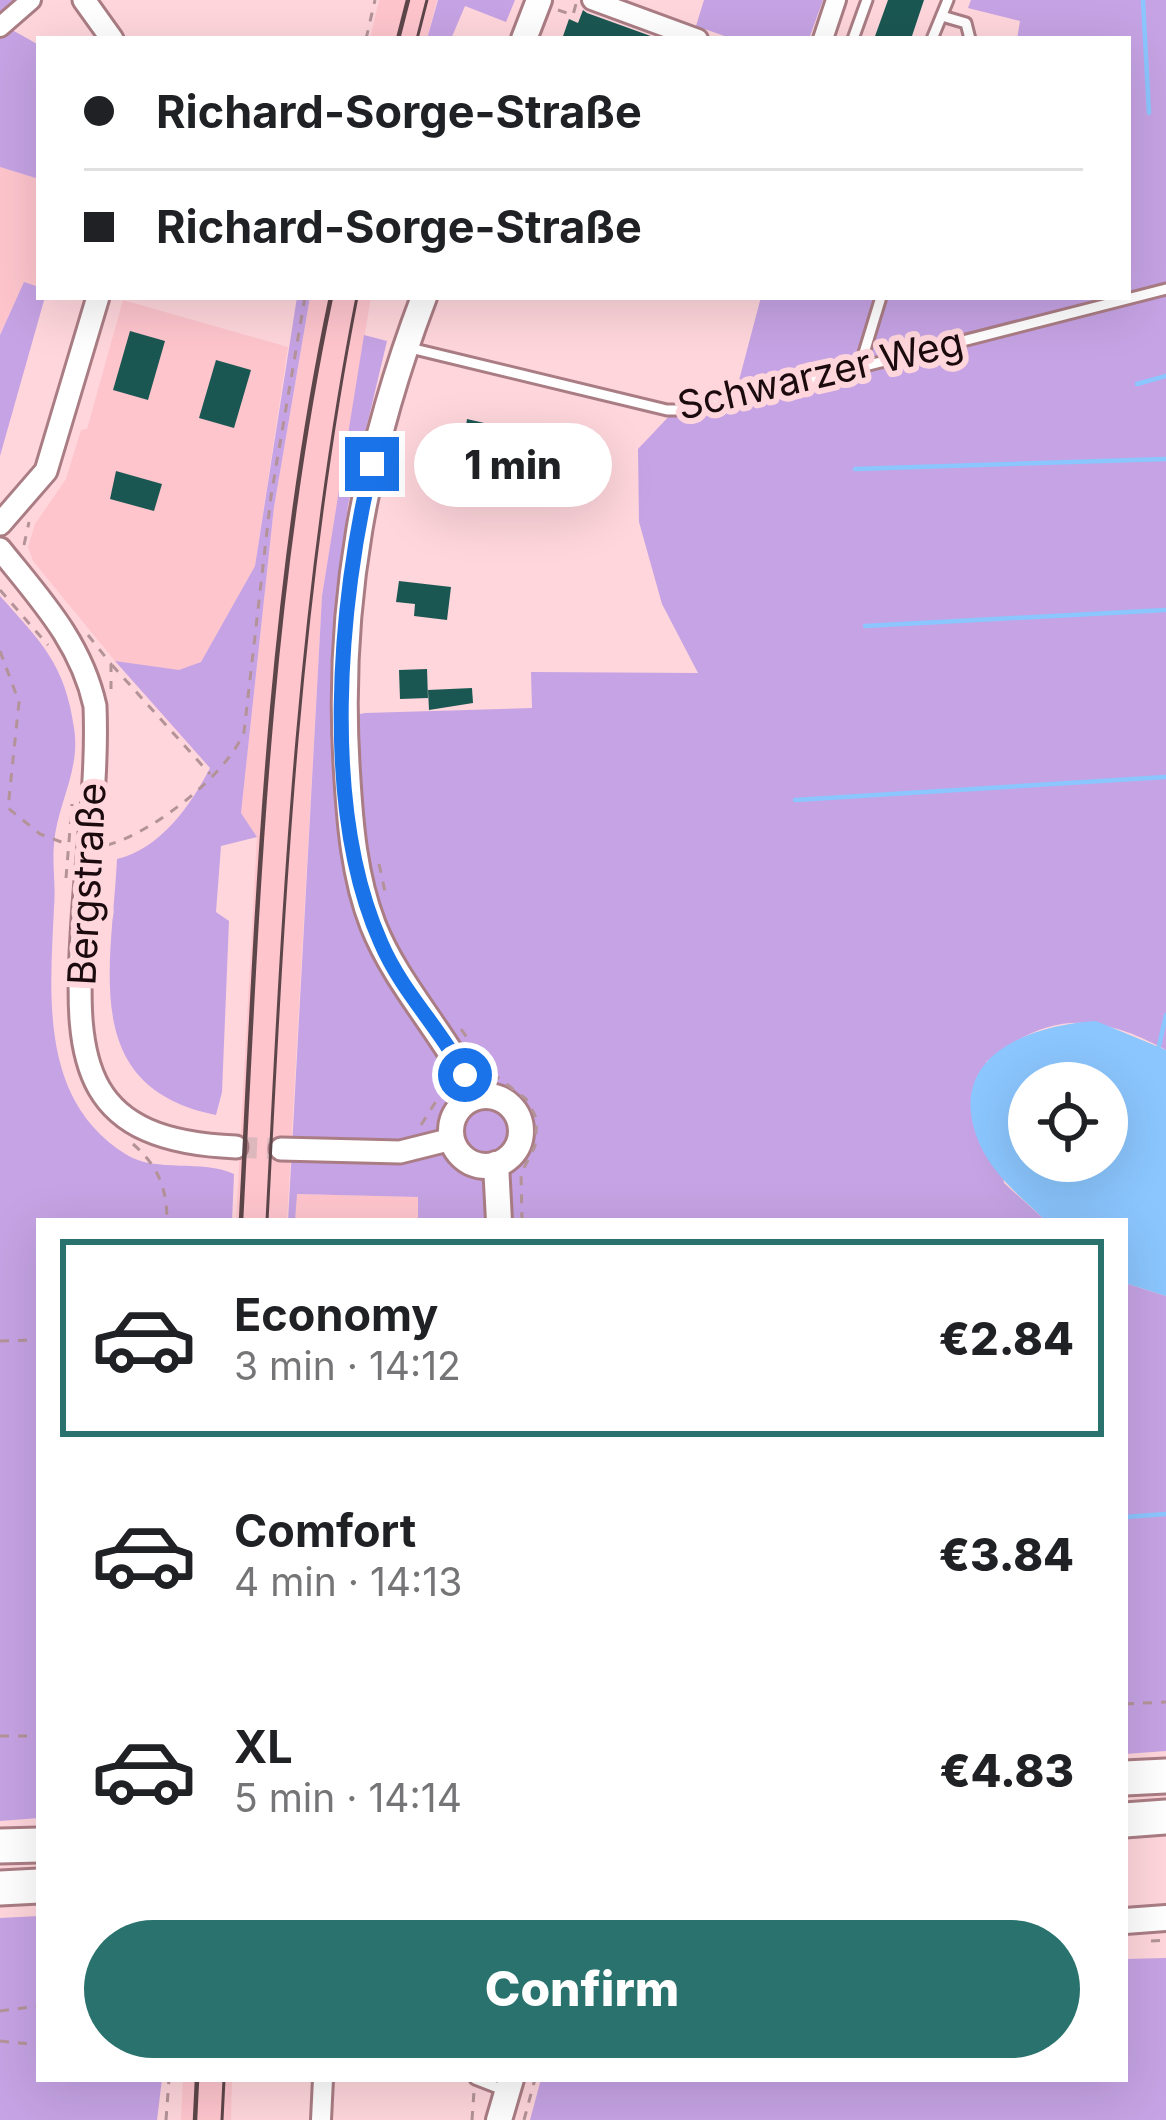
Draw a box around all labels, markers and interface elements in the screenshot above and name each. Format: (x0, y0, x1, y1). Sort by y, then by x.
text: Richard-Sorge-Straße (156, 84, 642, 139)
text: Richard-Sorge-Straße (156, 199, 642, 254)
street label: Schwarzer Weg (673, 317, 967, 429)
callout: 1 min (414, 422, 612, 506)
route end (345, 437, 399, 491)
text: 1 min (464, 441, 562, 488)
street label: Bergstraße (57, 781, 115, 987)
route start (438, 1048, 492, 1102)
map controls (1008, 1062, 1128, 1182)
button: locate (1008, 1062, 1128, 1182)
icon: car (90, 1284, 198, 1392)
text: Economy (234, 1287, 438, 1342)
text: €2.84 (939, 1311, 1074, 1366)
text: 3 min · 14:12 (234, 1342, 461, 1389)
icon: car (90, 1500, 198, 1608)
text: Comfort (234, 1503, 416, 1558)
text: €3.84 (939, 1527, 1074, 1582)
text: 4 min · 14:13 (234, 1558, 462, 1605)
icon: car (90, 1716, 198, 1824)
text: XL (234, 1719, 293, 1774)
text: €4.83 (939, 1743, 1074, 1798)
text: 5 min · 14:14 (234, 1774, 462, 1821)
button: Confirm (84, 1920, 1080, 2058)

